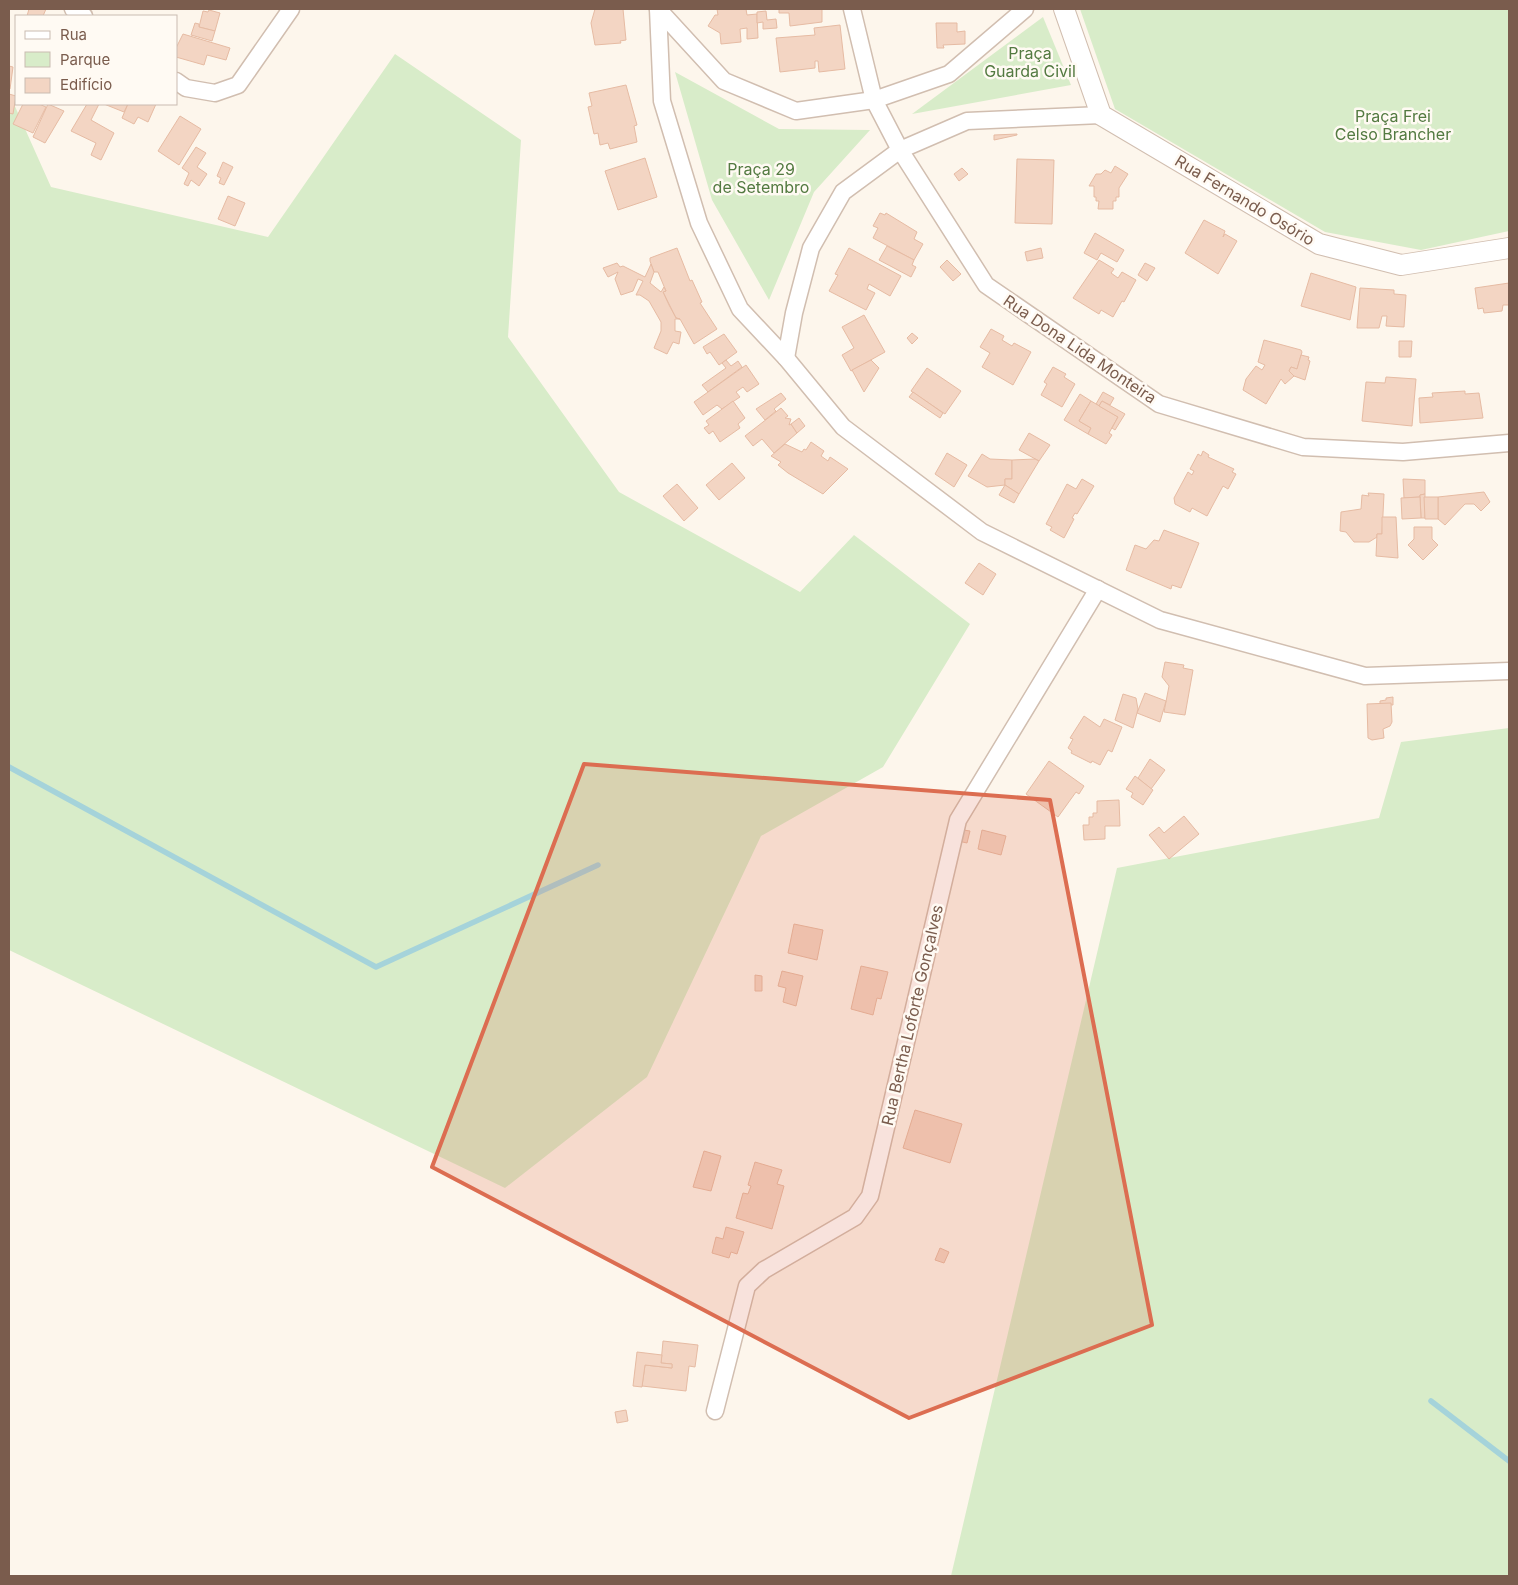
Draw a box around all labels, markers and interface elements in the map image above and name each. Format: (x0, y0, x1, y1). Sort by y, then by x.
legend (15, 15, 178, 105)
text: Rua (60, 25, 87, 44)
park label: Praça Guarda Civil (984, 43, 1076, 81)
text: Parque (60, 50, 110, 69)
text: Edifício (60, 75, 112, 94)
park label: Praça Frei Celso Brancher (1335, 106, 1451, 144)
street label: Rua Fernando Osório (1172, 150, 1318, 250)
park label: Praça 29 de Setembro (713, 159, 809, 197)
street label: Rua Dona Lida Monteira (1000, 290, 1160, 408)
street label: Rua Bertha Loforte Gonçalves (877, 903, 947, 1127)

